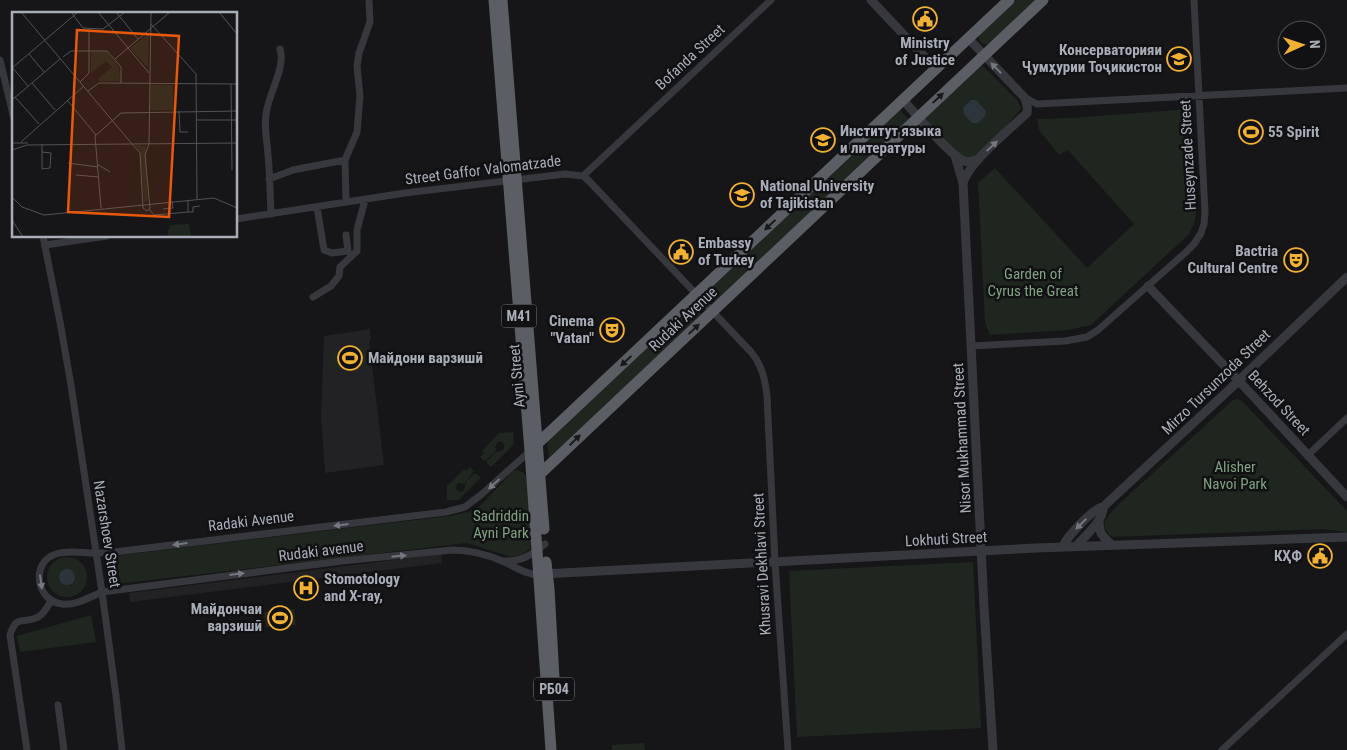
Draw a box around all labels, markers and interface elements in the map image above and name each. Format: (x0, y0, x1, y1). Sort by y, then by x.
public building icon: Ministry of Justice (912, 6, 938, 32)
inset map (12, 12, 238, 238)
street label: Bofanda Street (652, 20, 728, 94)
north arrow (1277, 20, 1327, 70)
place label: Ministry of Justice (895, 34, 955, 69)
text: N (1307, 40, 1323, 49)
place label: Консерваторияи Ҷумҳурии Тоҷикистон (1022, 41, 1162, 76)
school or university icon: Консерваторияи Ҷумҳурии Тоҷикистон (1166, 46, 1192, 72)
one-way arrow (990, 62, 1002, 74)
one-way arrow (932, 92, 944, 104)
street label: Huseynzade Street (1176, 99, 1200, 211)
sports icon: 55 Spirit (1238, 119, 1264, 145)
place label: Институт языка и литературы (840, 122, 941, 157)
place label: 55 Spirit (1268, 123, 1320, 141)
school or university icon: Институт языка и литературы (810, 127, 836, 153)
one-way arrow (986, 140, 998, 152)
street label: Street Gaffor Valomatzade (404, 151, 562, 189)
place label: National University of Tajikistan (760, 177, 874, 212)
school or university icon: National University of Tajikistan (729, 182, 755, 208)
one-way arrow (764, 219, 776, 231)
place label: Embassy of Turkey (698, 234, 755, 269)
public building icon: Embassy of Turkey (668, 239, 694, 265)
place label: Bactria Cultural Centre (1188, 242, 1278, 277)
theatre icon: Bactria Cultural Centre (1283, 247, 1309, 273)
park label: Garden of Cyrus the Great (988, 265, 1078, 300)
street label: Rudaki Avenue (645, 283, 721, 355)
road number: M41 (502, 304, 536, 328)
place label: Cinema "Vatan" (549, 312, 594, 347)
theatre icon: Cinema "Vatan" (599, 317, 625, 343)
one-way arrow (687, 323, 699, 335)
street label: Mirzo Tursunzoda Street (1158, 326, 1274, 438)
street label: Ayni Street (505, 343, 529, 409)
sports icon: Майдони варзишӣ (337, 345, 363, 371)
place label: Майдони варзишӣ (368, 349, 483, 367)
one-way arrow (621, 355, 633, 367)
street label: Nisor Mukhammad Street (949, 362, 975, 514)
street label: Behzod Street (1244, 367, 1314, 439)
one-way arrow (569, 434, 581, 446)
park label: Alisher Navoi Park (1203, 458, 1267, 493)
one-way arrow (488, 478, 500, 490)
street label: Nazarshoev Street (90, 479, 124, 589)
street label: Khusravi Dekhlavi Street (749, 492, 775, 636)
street label: Radaki Avenue (207, 507, 295, 535)
park label: Sadriddin Ayni Park (473, 507, 529, 542)
one-way arrow (1075, 518, 1087, 530)
one-way arrow (333, 521, 349, 529)
street label: Lokhuti Street (904, 528, 988, 550)
street label: Rudaki avenue (277, 537, 365, 565)
one-way arrow (172, 540, 188, 548)
public building icon: КҲФ (1307, 543, 1333, 569)
place label: КҲФ (1274, 547, 1302, 565)
one-way arrow (391, 551, 407, 559)
one-way arrow (230, 570, 246, 578)
place label: Stomotology and X-ray, (324, 570, 400, 605)
one-way arrow (37, 575, 45, 591)
hospital icon: Stomotology and X-ray, (293, 575, 319, 601)
place label: Майдончаи варзишӣ (191, 600, 262, 635)
sports icon: Майдончаи варзишӣ (267, 605, 293, 631)
road number: РБ04 (534, 678, 574, 701)

